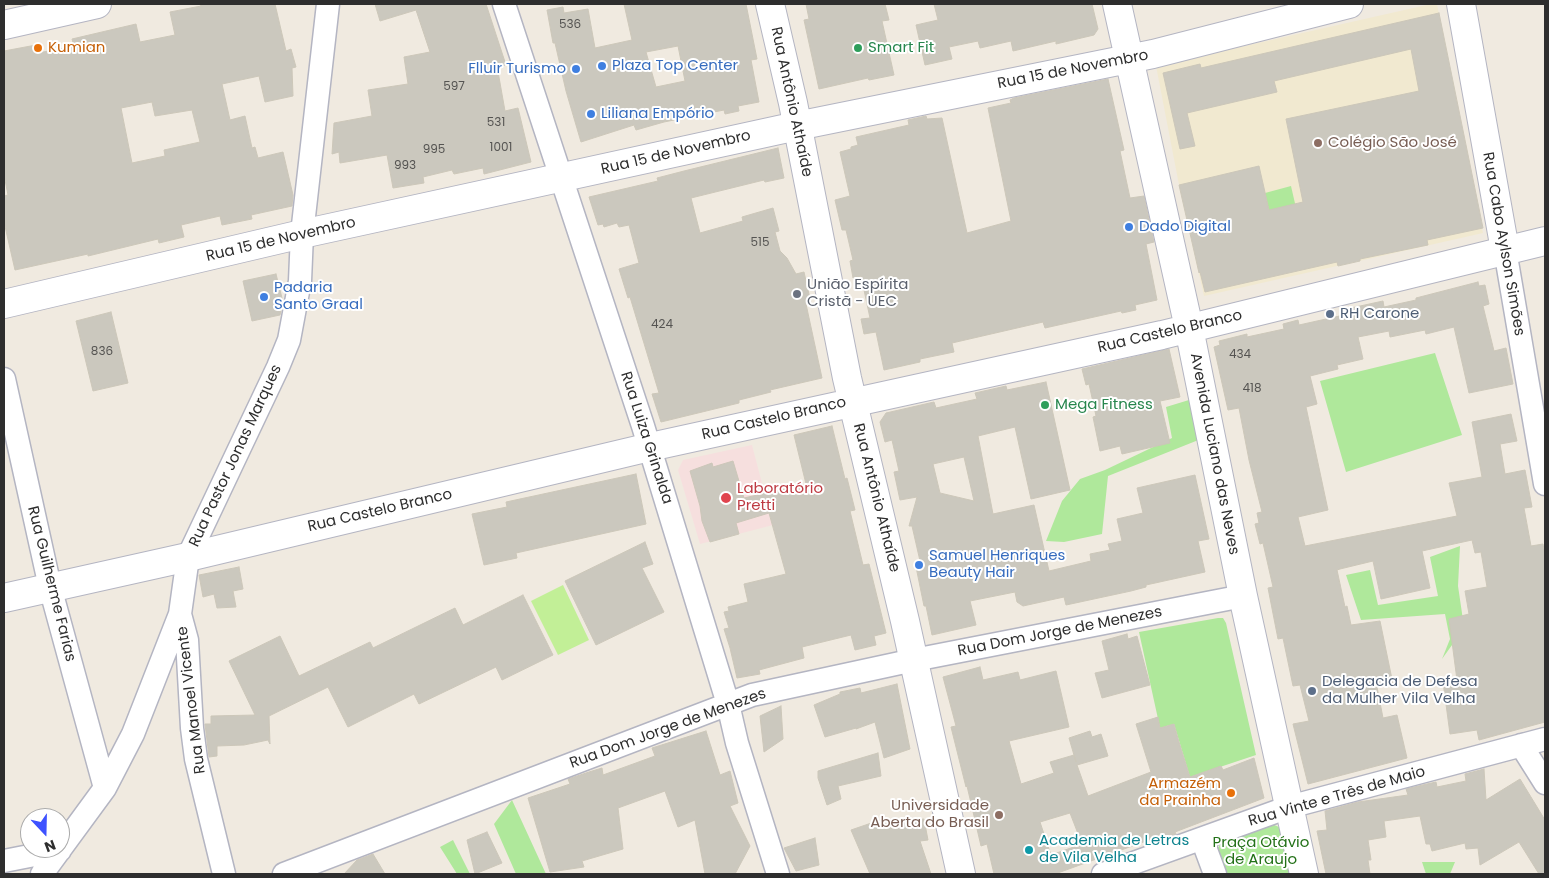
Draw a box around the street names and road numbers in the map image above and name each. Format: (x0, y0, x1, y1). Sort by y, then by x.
street label: Rua Antônio Athaíde (766, 25, 816, 179)
street label: Rua 15 de Novembro (996, 47, 1150, 93)
street label: Rua 15 de Novembro (599, 127, 753, 179)
street label: Rua Cabo Aylson Simões (1478, 151, 1528, 337)
street label: Rua 15 de Novembro (204, 214, 358, 266)
street label: Rua Castelo Branco (1096, 307, 1244, 357)
street label: Avenida Luciano das Neves (1186, 352, 1242, 556)
street label: Rua Pastor Jonas Marques (186, 362, 286, 550)
street label: Rua Luiza Grinalda (616, 369, 676, 507)
street label: Rua Castelo Branco (700, 394, 848, 444)
street label: Rua Antônio Athaíde (849, 422, 903, 574)
street label: Rua Castelo Branco (306, 486, 454, 536)
street label: Rua Guilherme Farias (23, 504, 79, 664)
street label: Rua Dom Jorge de Menezes (956, 603, 1164, 661)
street label: Rua Manoel Vicente (174, 625, 210, 775)
street label: Rua Dom Jorge de Menezes (567, 685, 769, 773)
street label: Rua Vinte e Três de Maio (1247, 763, 1427, 831)

